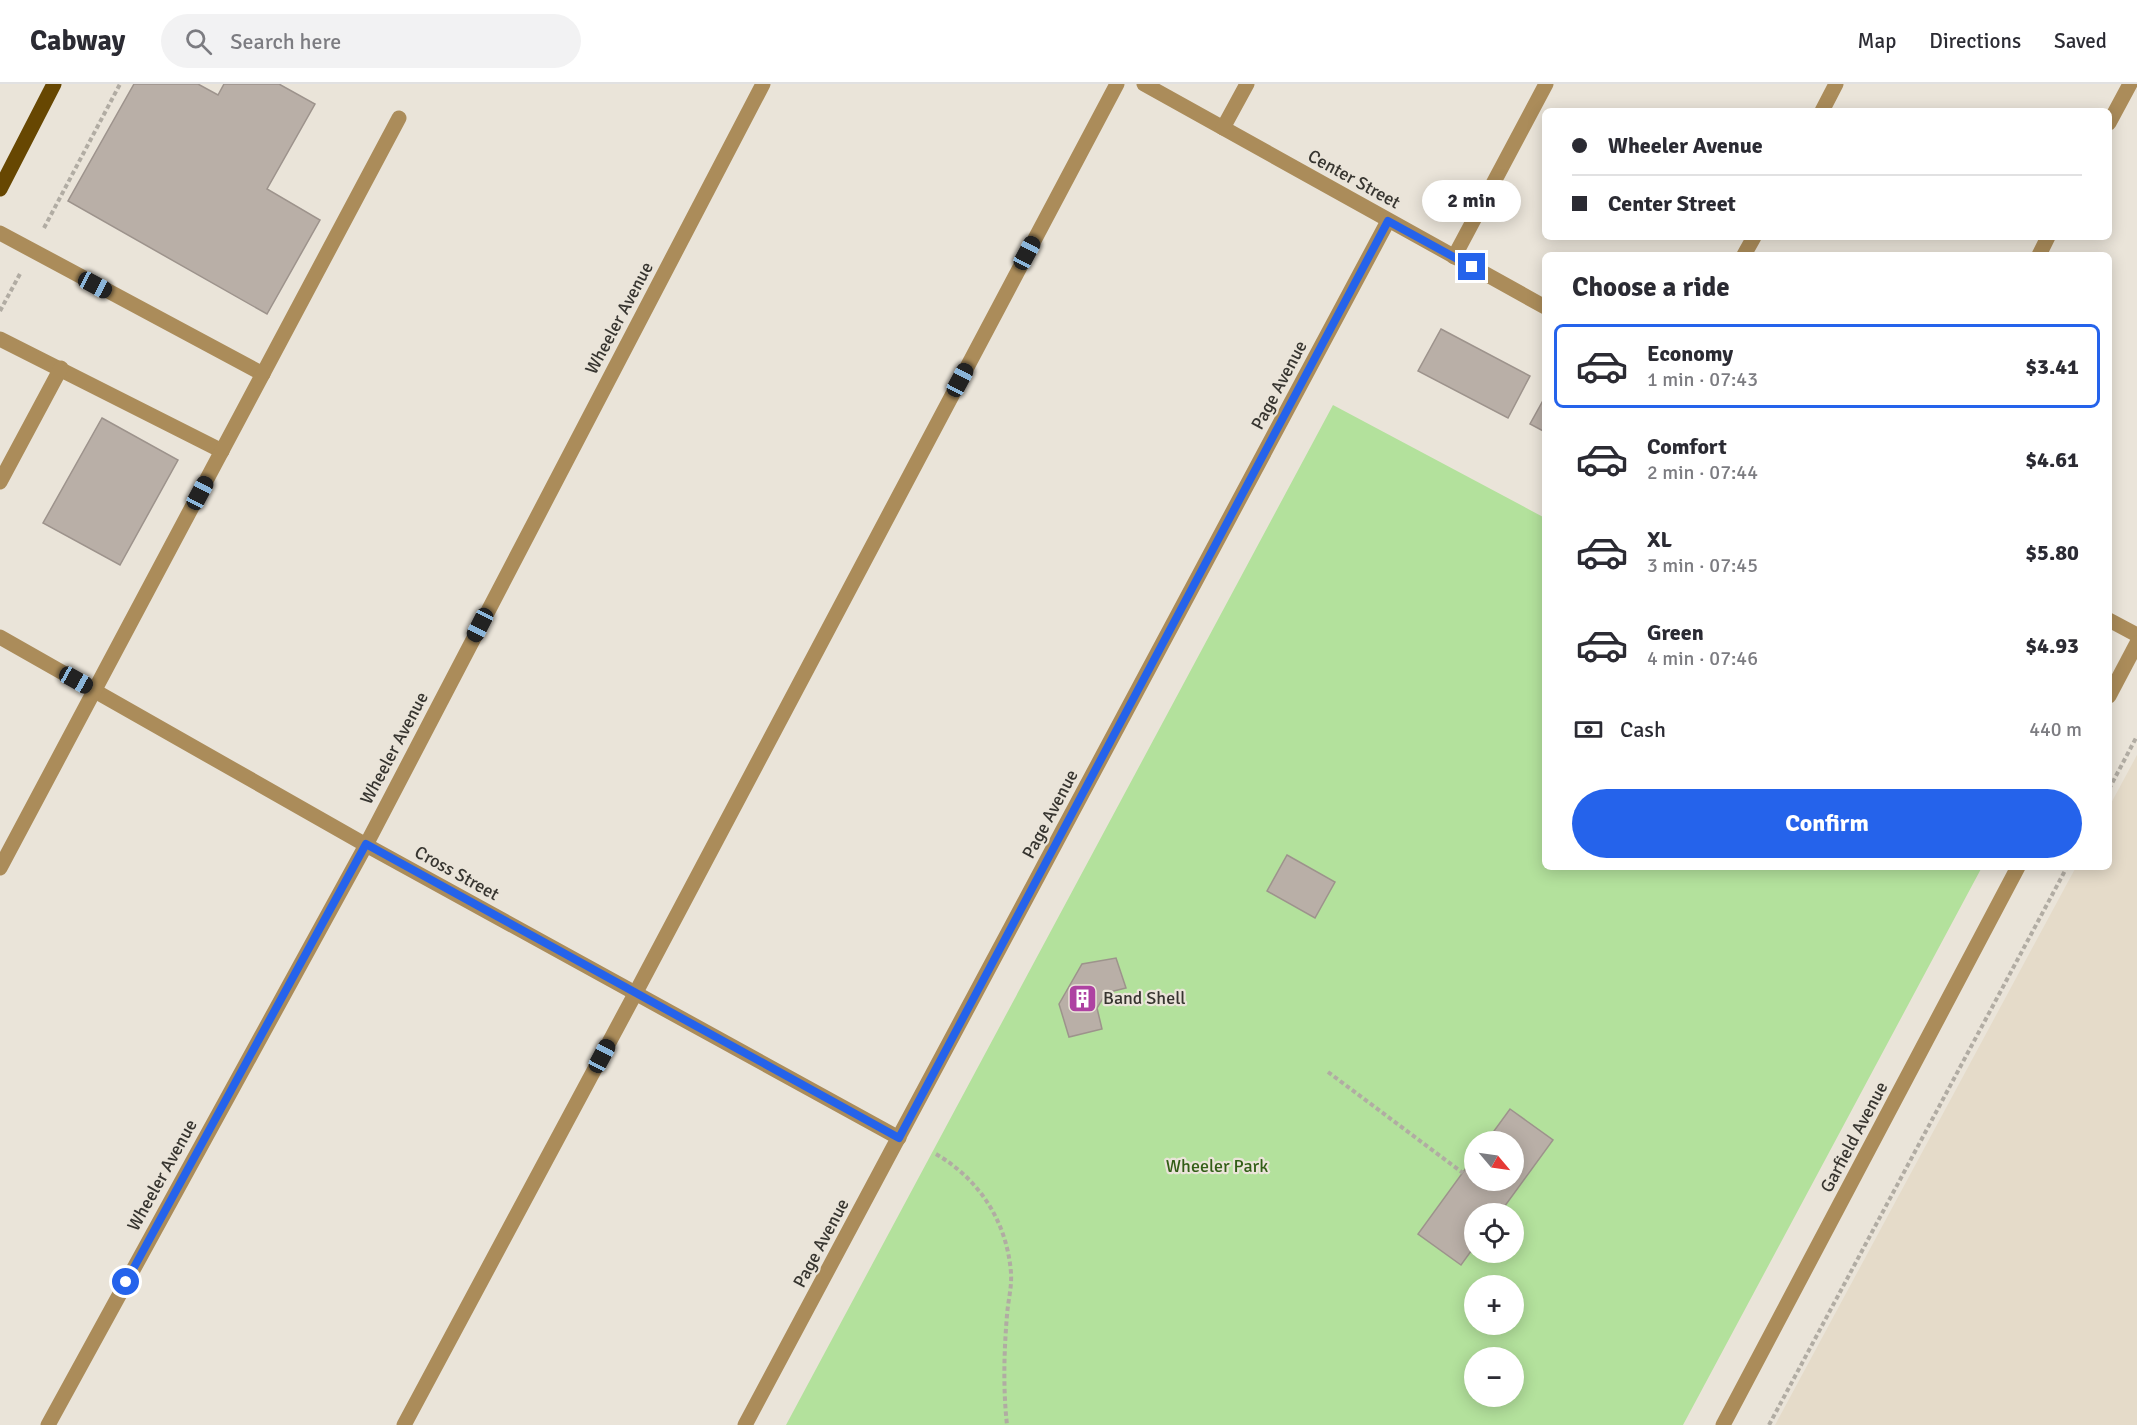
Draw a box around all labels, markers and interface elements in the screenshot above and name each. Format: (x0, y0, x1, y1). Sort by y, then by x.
search box (161, 14, 581, 68)
text: Cabway (30, 24, 125, 58)
icon: search (182, 25, 215, 58)
text: Search here (230, 28, 341, 55)
text: Map (1858, 28, 1896, 54)
text: Directions (1929, 28, 2021, 54)
text: Saved (2054, 28, 2107, 54)
text: Wheeler Avenue (1608, 132, 1763, 159)
street label: Center Street (1304, 145, 1404, 213)
callout: 2 min (1422, 180, 1522, 222)
text: 2 min (1447, 188, 1496, 213)
text: Center Street (1608, 190, 1736, 217)
car (1011, 233, 1043, 273)
route end (1458, 253, 1485, 280)
street label: Wheeler Avenue (580, 258, 658, 378)
car (75, 269, 115, 301)
text: Choose a ride (1572, 271, 1730, 304)
street label: Page Avenue (1246, 337, 1312, 433)
icon: car (1575, 339, 1629, 393)
text: Economy (1647, 340, 1733, 367)
text: $3.41 (2025, 353, 2079, 380)
car (944, 360, 976, 400)
text: 1 min · 07:43 (1647, 367, 1758, 392)
icon: car (1575, 432, 1629, 486)
text: Comfort (1647, 433, 1727, 460)
text: $4.61 (2025, 446, 2079, 473)
text: 2 min · 07:44 (1647, 460, 1758, 485)
car (184, 473, 216, 513)
icon: car (1575, 525, 1629, 579)
text: XL (1647, 526, 1672, 553)
text: $5.80 (2025, 539, 2079, 566)
text: 3 min · 07:45 (1647, 553, 1758, 578)
car (464, 605, 496, 645)
icon: car (1575, 618, 1629, 672)
text: Green (1647, 619, 1704, 646)
text: $4.93 (2025, 632, 2079, 659)
text: 4 min · 07:46 (1647, 646, 1758, 671)
car (56, 663, 96, 697)
street label: Wheeler Avenue (355, 688, 433, 808)
icon: cash (1572, 713, 1605, 746)
text: Cash (1620, 716, 1666, 743)
text: 440 m (2029, 717, 2082, 742)
street label: Page Avenue (1017, 766, 1083, 862)
button: Confirm (1572, 789, 2082, 858)
street label: Cross Street (411, 841, 503, 905)
building icon: Band Shell (1066, 982, 1098, 1014)
place label: Band Shell (1103, 987, 1186, 1009)
car (586, 1036, 618, 1076)
street label: Garfield Avenue (1816, 1078, 1892, 1196)
street label: Wheeler Avenue (122, 1115, 202, 1235)
north arrow (1464, 1131, 1524, 1191)
map controls (1464, 1131, 1524, 1407)
park label: Wheeler Park (1166, 1155, 1268, 1177)
street label: Page Avenue (788, 1195, 854, 1291)
button: locate (1464, 1203, 1524, 1263)
route start (112, 1268, 139, 1295)
button: + (1464, 1275, 1524, 1335)
button: − (1464, 1347, 1524, 1407)

